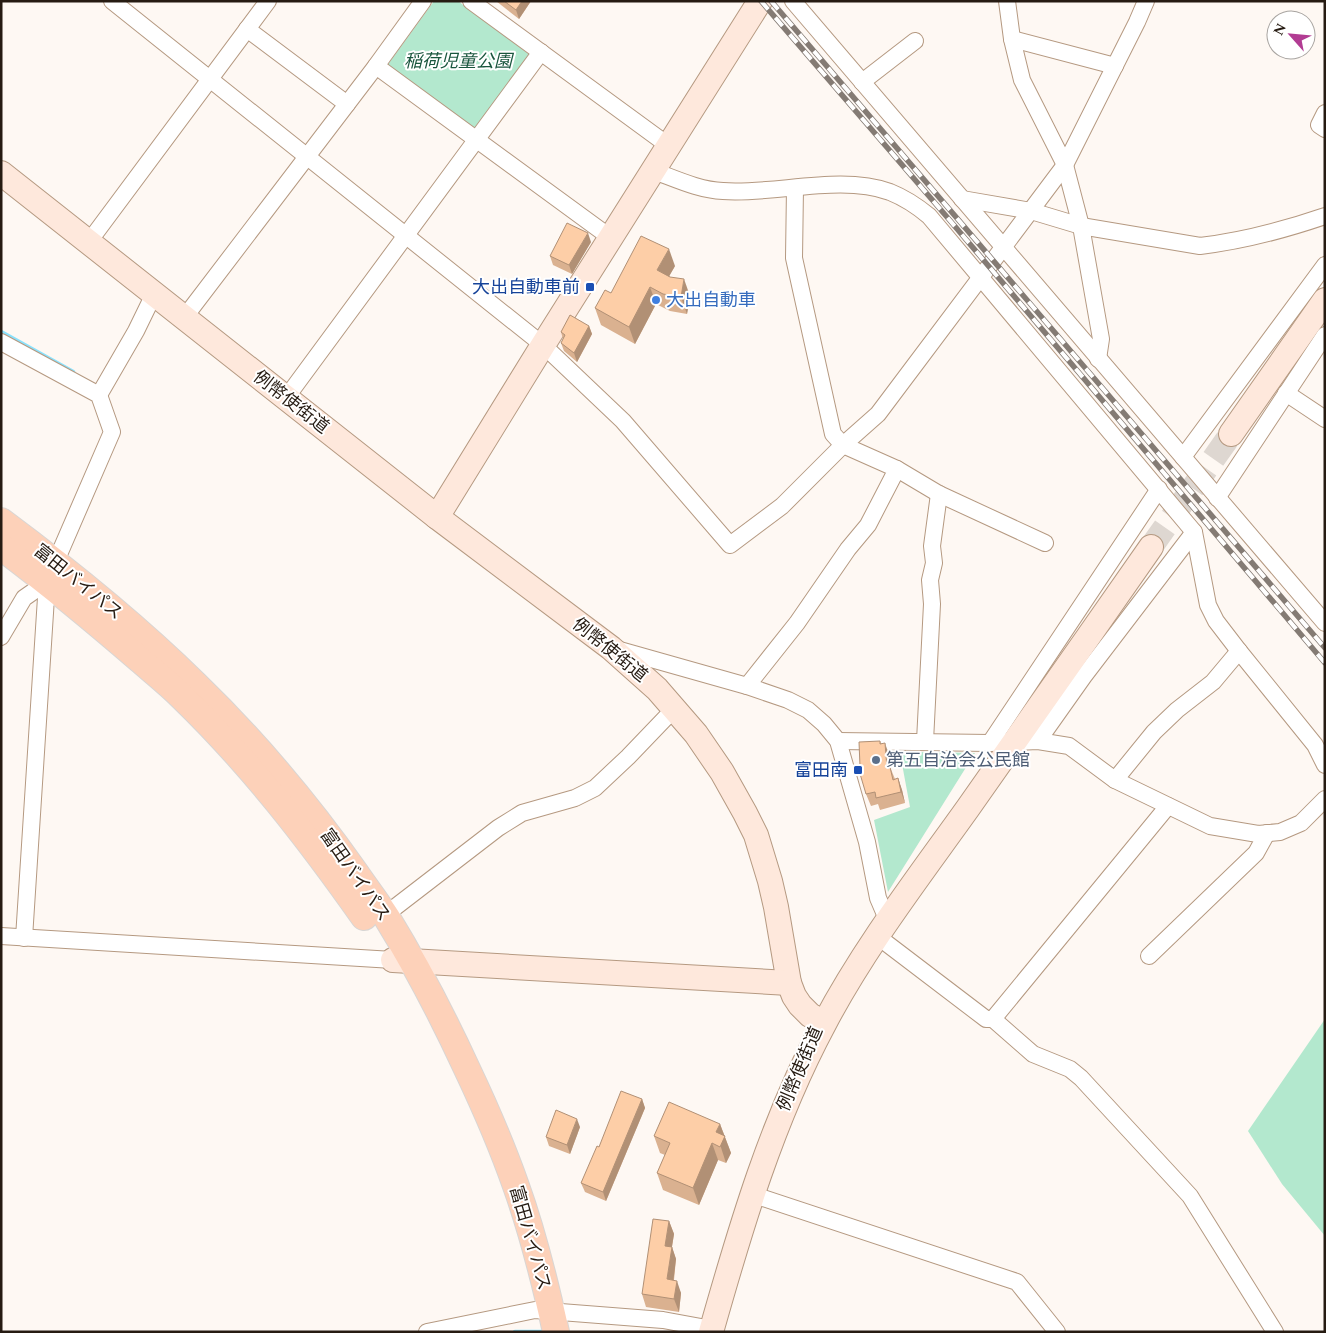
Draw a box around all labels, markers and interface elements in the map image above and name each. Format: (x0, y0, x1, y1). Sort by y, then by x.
north arrow (1266, 10, 1316, 60)
text: N (1268, 19, 1292, 39)
park label: 稲荷児童公園 (404, 48, 515, 75)
place label: 大出自動車前 (472, 274, 580, 301)
marker: 大出自動車前 (584, 281, 596, 293)
place label: 大出自動車 (666, 287, 756, 314)
marker: 大出自動車 (650, 294, 662, 306)
street label: 例幣使街道 (247, 364, 335, 440)
street label: 富田バイパス (28, 538, 128, 626)
street label: 例幣使街道 (567, 611, 653, 689)
place label: 第五自治会公民館 (886, 747, 1030, 774)
marker: 第五自治会公民館 (870, 754, 882, 766)
place label: 富田南 (794, 757, 848, 784)
marker: 富田南 (852, 764, 864, 776)
street label: 富田バイパス (313, 823, 397, 927)
street label: 例幣使街道 (770, 1022, 830, 1116)
street label: 富田バイパス (502, 1183, 558, 1293)

